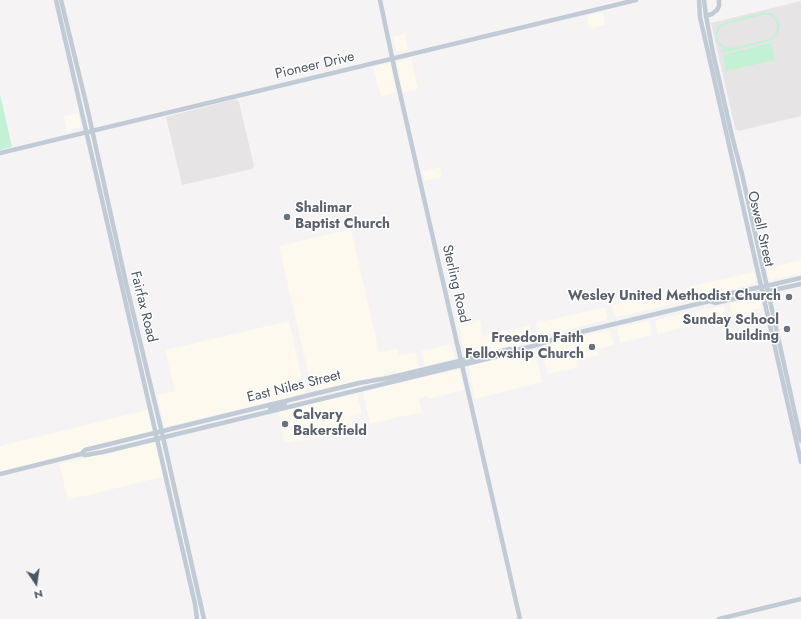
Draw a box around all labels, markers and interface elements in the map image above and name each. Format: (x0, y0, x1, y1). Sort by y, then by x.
street label: Pioneer Drive (274, 49, 356, 83)
street label: Oswell Street (743, 190, 777, 268)
place label: Shalimar Baptist Church (295, 201, 390, 234)
marker: Shalimar Baptist Church (282, 212, 292, 222)
street label: Sterling Road (438, 243, 472, 325)
street label: Fairfax Road (126, 270, 160, 344)
place label: Wesley United Methodist Church (568, 289, 781, 305)
marker: Wesley United Methodist Church (784, 292, 794, 302)
place label: Sunday School building (683, 313, 779, 346)
marker: Sunday School building (782, 324, 792, 334)
place label: Freedom Faith Fellowship Church (465, 331, 584, 364)
marker: Freedom Faith Fellowship Church (587, 342, 597, 352)
street label: East Niles Street (245, 367, 343, 407)
place label: Calvary Bakersfield (293, 408, 367, 440)
marker: Calvary Bakersfield (280, 419, 290, 429)
north arrow (16, 563, 56, 603)
text: N (33, 586, 45, 603)

